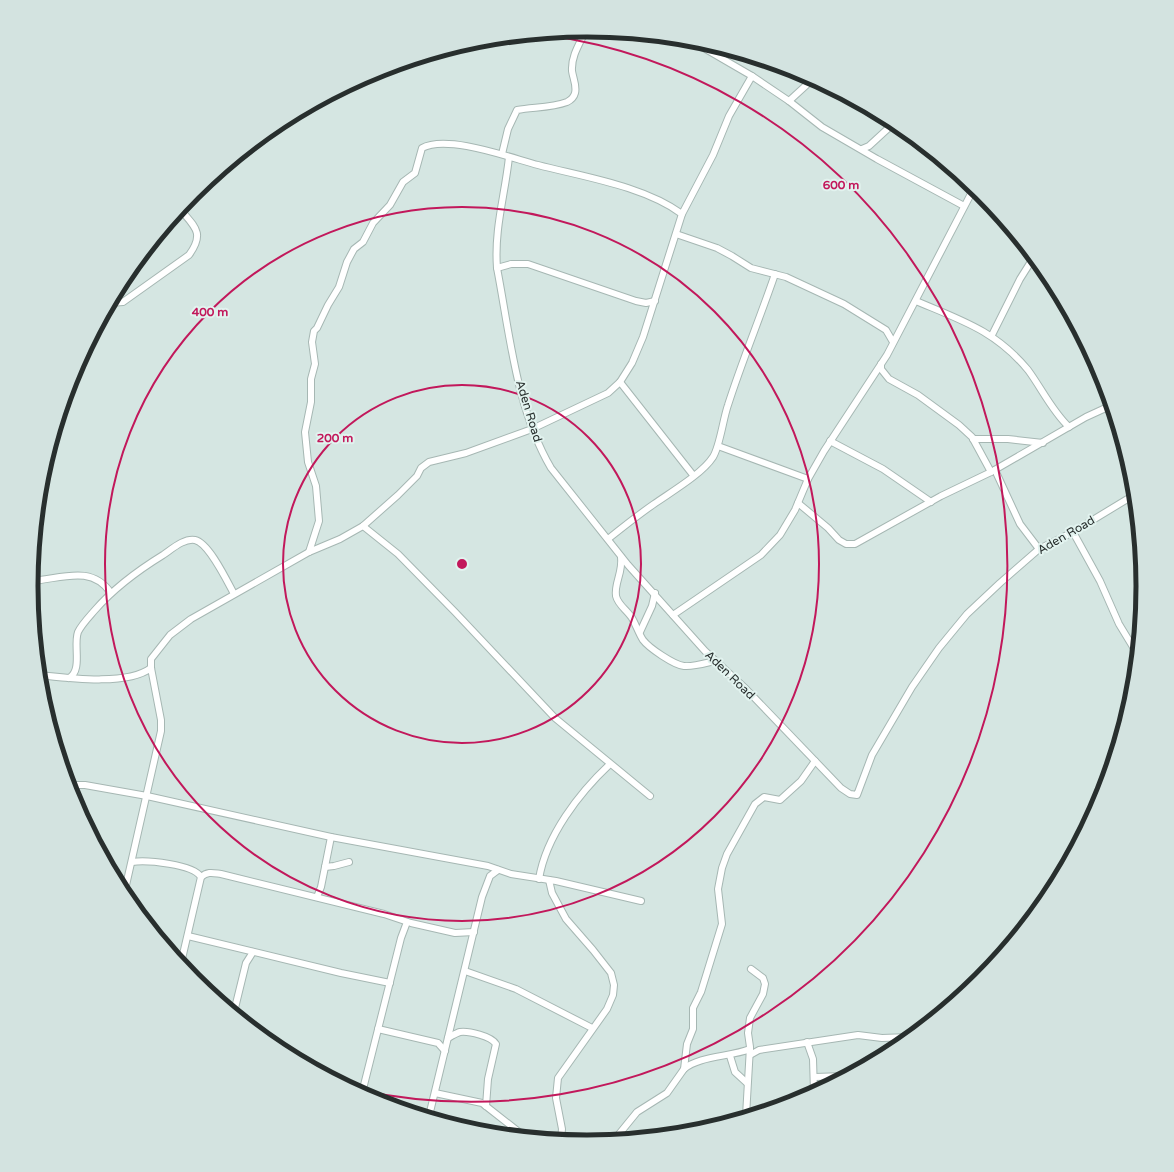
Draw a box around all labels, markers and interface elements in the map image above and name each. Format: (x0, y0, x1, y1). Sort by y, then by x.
text: 600 m (823, 178, 859, 192)
text: 400 m (192, 305, 228, 319)
street label: Aden Road (513, 378, 545, 444)
text: 200 m (317, 431, 353, 445)
street label: Aden Road (1035, 513, 1097, 557)
centre of rings (455, 557, 469, 571)
street label: Aden Road (702, 648, 758, 702)

